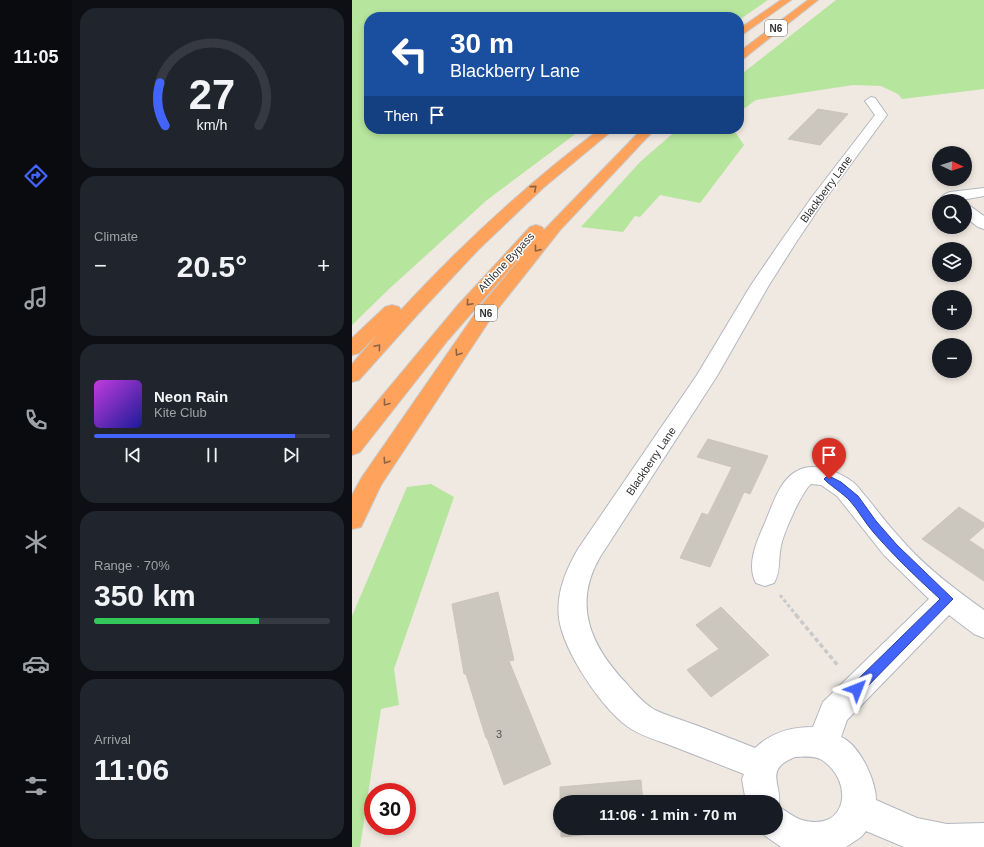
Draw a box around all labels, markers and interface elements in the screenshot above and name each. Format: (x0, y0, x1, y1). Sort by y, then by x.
road number: N6 (765, 20, 787, 36)
icon: left (384, 28, 436, 80)
text: 30 m (450, 28, 514, 59)
text: 11:05 (13, 47, 59, 67)
text: Blackberry Lane (450, 61, 580, 81)
text: 27 (189, 71, 235, 118)
icon: arrive (426, 104, 448, 126)
text: Then (384, 107, 418, 124)
text: km/h (197, 116, 228, 132)
north arrow (932, 146, 972, 186)
map controls (932, 146, 972, 378)
street label: Blackberry Lane (798, 153, 854, 225)
icon: directions (22, 162, 50, 190)
one-way arrow (530, 185, 537, 192)
button: search (932, 194, 972, 234)
text: Climate (94, 229, 138, 244)
street label: Athlone Bypass (476, 230, 537, 294)
button: layers (932, 242, 972, 282)
one-way arrow (534, 245, 541, 252)
text: 20.5° (177, 250, 247, 283)
text: − (94, 253, 107, 278)
text: + (317, 253, 330, 278)
icon: music (22, 284, 50, 312)
button: + (932, 290, 972, 330)
one-way arrow (466, 299, 473, 306)
road number: N6 (475, 305, 497, 321)
button: − (932, 338, 972, 378)
one-way arrow (373, 344, 380, 352)
one-way arrow (455, 349, 463, 356)
text: Neon Rain (154, 388, 228, 405)
one-way arrow (383, 399, 390, 406)
text: Kite Club (154, 405, 207, 420)
icon: phone (22, 406, 50, 434)
street label: Blackberry Lane (624, 425, 678, 497)
pin (812, 438, 846, 479)
icon: previous (122, 444, 144, 466)
icon: pause (201, 444, 223, 466)
icon: next (280, 444, 302, 466)
icon: arrive (818, 444, 840, 466)
one-way arrow (383, 457, 391, 464)
icon: climate (22, 528, 50, 556)
text: Range · 70% (94, 558, 170, 573)
text: 350 km (94, 579, 196, 612)
icon: car (22, 650, 50, 678)
position arrow (836, 668, 878, 710)
house number: 3 (496, 728, 502, 740)
text: Arrival (94, 732, 131, 747)
text: 11:06 (94, 753, 169, 786)
icon: filters (22, 772, 50, 800)
speed limit sign: 30 (364, 783, 416, 835)
text: 11:06 · 1 min · 70 m (599, 806, 737, 823)

